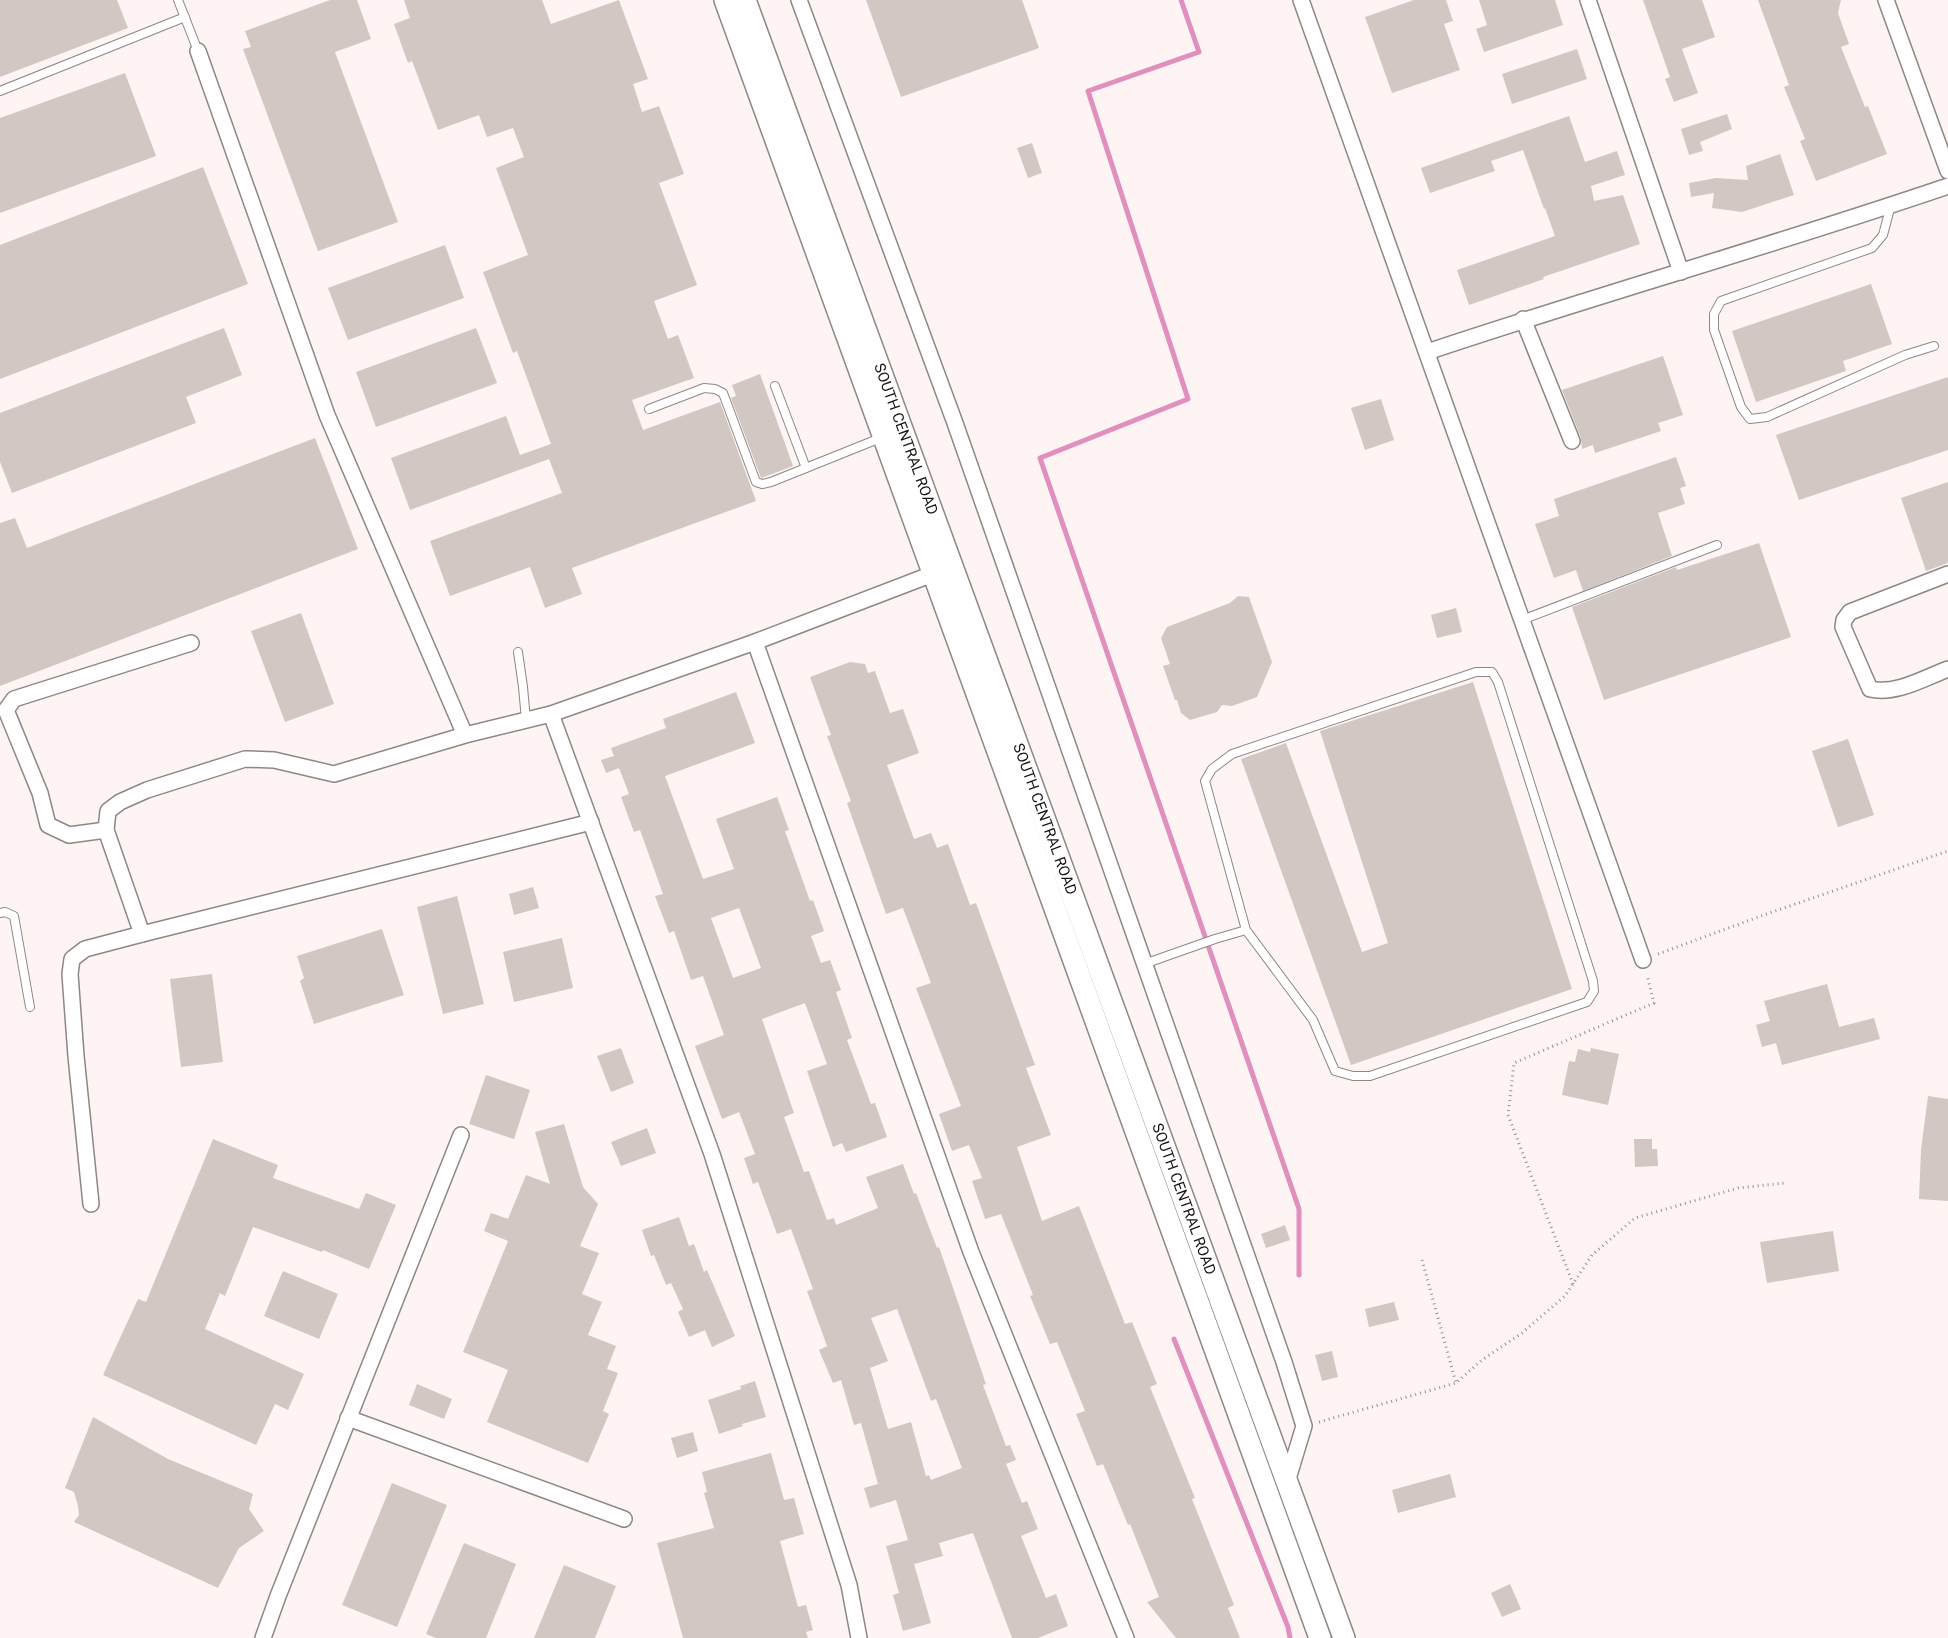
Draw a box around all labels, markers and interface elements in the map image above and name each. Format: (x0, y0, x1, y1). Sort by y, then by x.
street label: SOUTH CENTRAL ROAD (870, 361, 942, 517)
street label: SOUTH CENTRAL ROAD (1009, 741, 1081, 897)
street label: SOUTH CENTRAL ROAD (1148, 1121, 1220, 1277)

